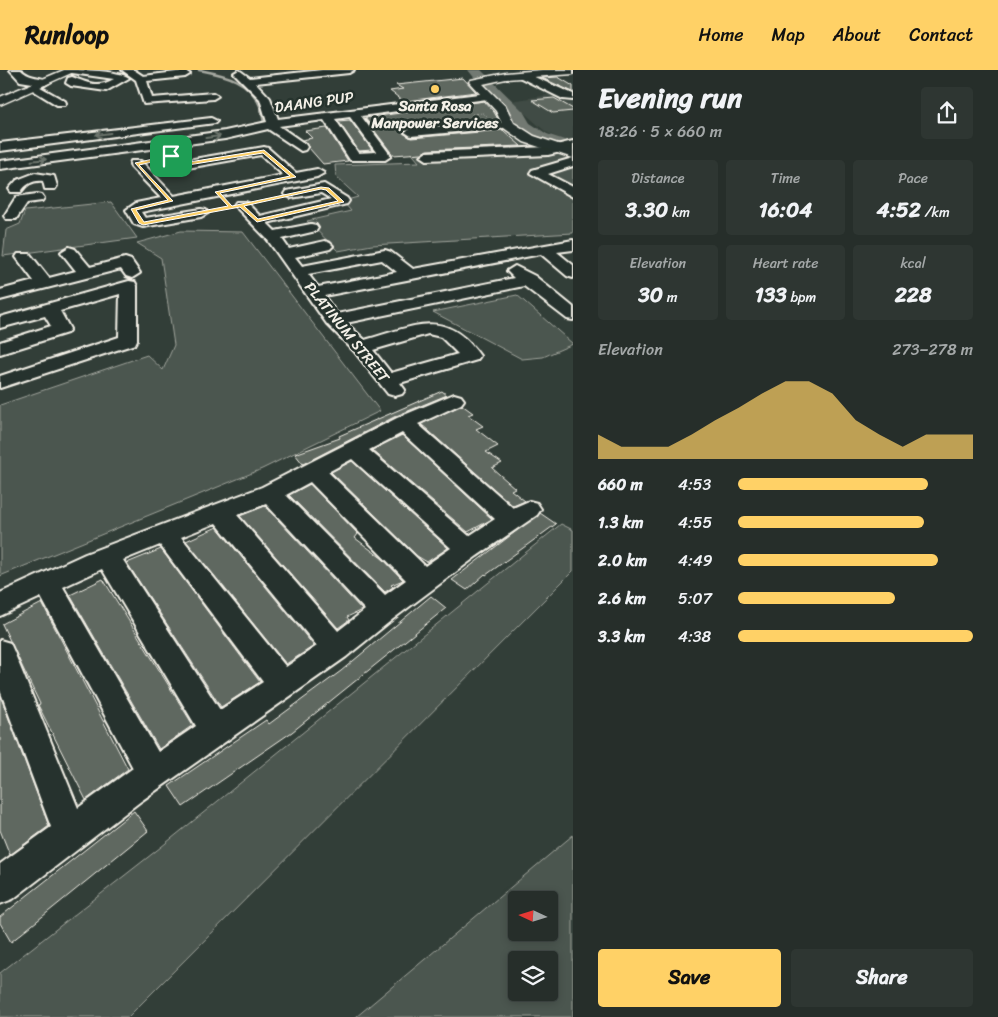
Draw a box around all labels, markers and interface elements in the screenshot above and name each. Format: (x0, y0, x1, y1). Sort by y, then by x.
text: Runloop (25, 14, 109, 56)
text: Home (699, 19, 744, 51)
text: Map (772, 19, 805, 51)
text: About (833, 19, 881, 51)
text: Contact (909, 19, 973, 51)
text: Evening run (598, 73, 742, 122)
marker: Santa Rosa Manpower Services (429, 83, 441, 95)
street label: DAANG PUP (273, 84, 355, 120)
button: share (921, 87, 973, 139)
place label: Santa Rosa Manpower Services (370, 93, 500, 136)
text: 18:26 · 5 × 660 m (598, 117, 722, 146)
one-way arrow (96, 129, 112, 139)
one-way arrow (204, 132, 220, 142)
pin (150, 135, 192, 177)
icon: arrive (157, 142, 185, 170)
one-way arrow (31, 155, 47, 165)
text: Distance (631, 166, 684, 191)
text: Time (771, 166, 800, 191)
text: Pace (898, 166, 928, 191)
text: 3.30 (626, 191, 668, 229)
text: 16:04 (759, 191, 812, 229)
text: 4:52 (877, 191, 921, 229)
text: km (668, 200, 690, 225)
text: /km (921, 200, 950, 225)
text: Elevation (629, 251, 686, 276)
text: Heart rate (753, 251, 818, 276)
text: kcal (900, 251, 926, 276)
street label: PLATINUM STREET (298, 276, 397, 390)
text: 30 (638, 276, 663, 314)
text: 133 (755, 276, 787, 314)
text: 228 (895, 276, 932, 314)
text: m (663, 285, 677, 310)
text: bpm (787, 285, 816, 310)
text: Elevation (598, 335, 663, 364)
text: 273–278 m (892, 335, 973, 364)
text: 660 m (598, 470, 643, 499)
text: 4:53 (678, 470, 711, 499)
text: 1.3 km (598, 508, 643, 537)
text: 4:55 (678, 508, 712, 537)
text: 2.0 km (598, 546, 647, 575)
text: 4:49 (678, 546, 713, 575)
text: 2.6 km (598, 584, 646, 613)
text: 5:07 (678, 584, 712, 613)
text: 3.3 km (598, 622, 645, 651)
text: 4:38 (678, 622, 711, 651)
north arrow (508, 891, 558, 941)
map controls (508, 891, 558, 1001)
button: Save (598, 949, 781, 1007)
button: Share (791, 949, 973, 1007)
button: layers (508, 951, 558, 1001)

